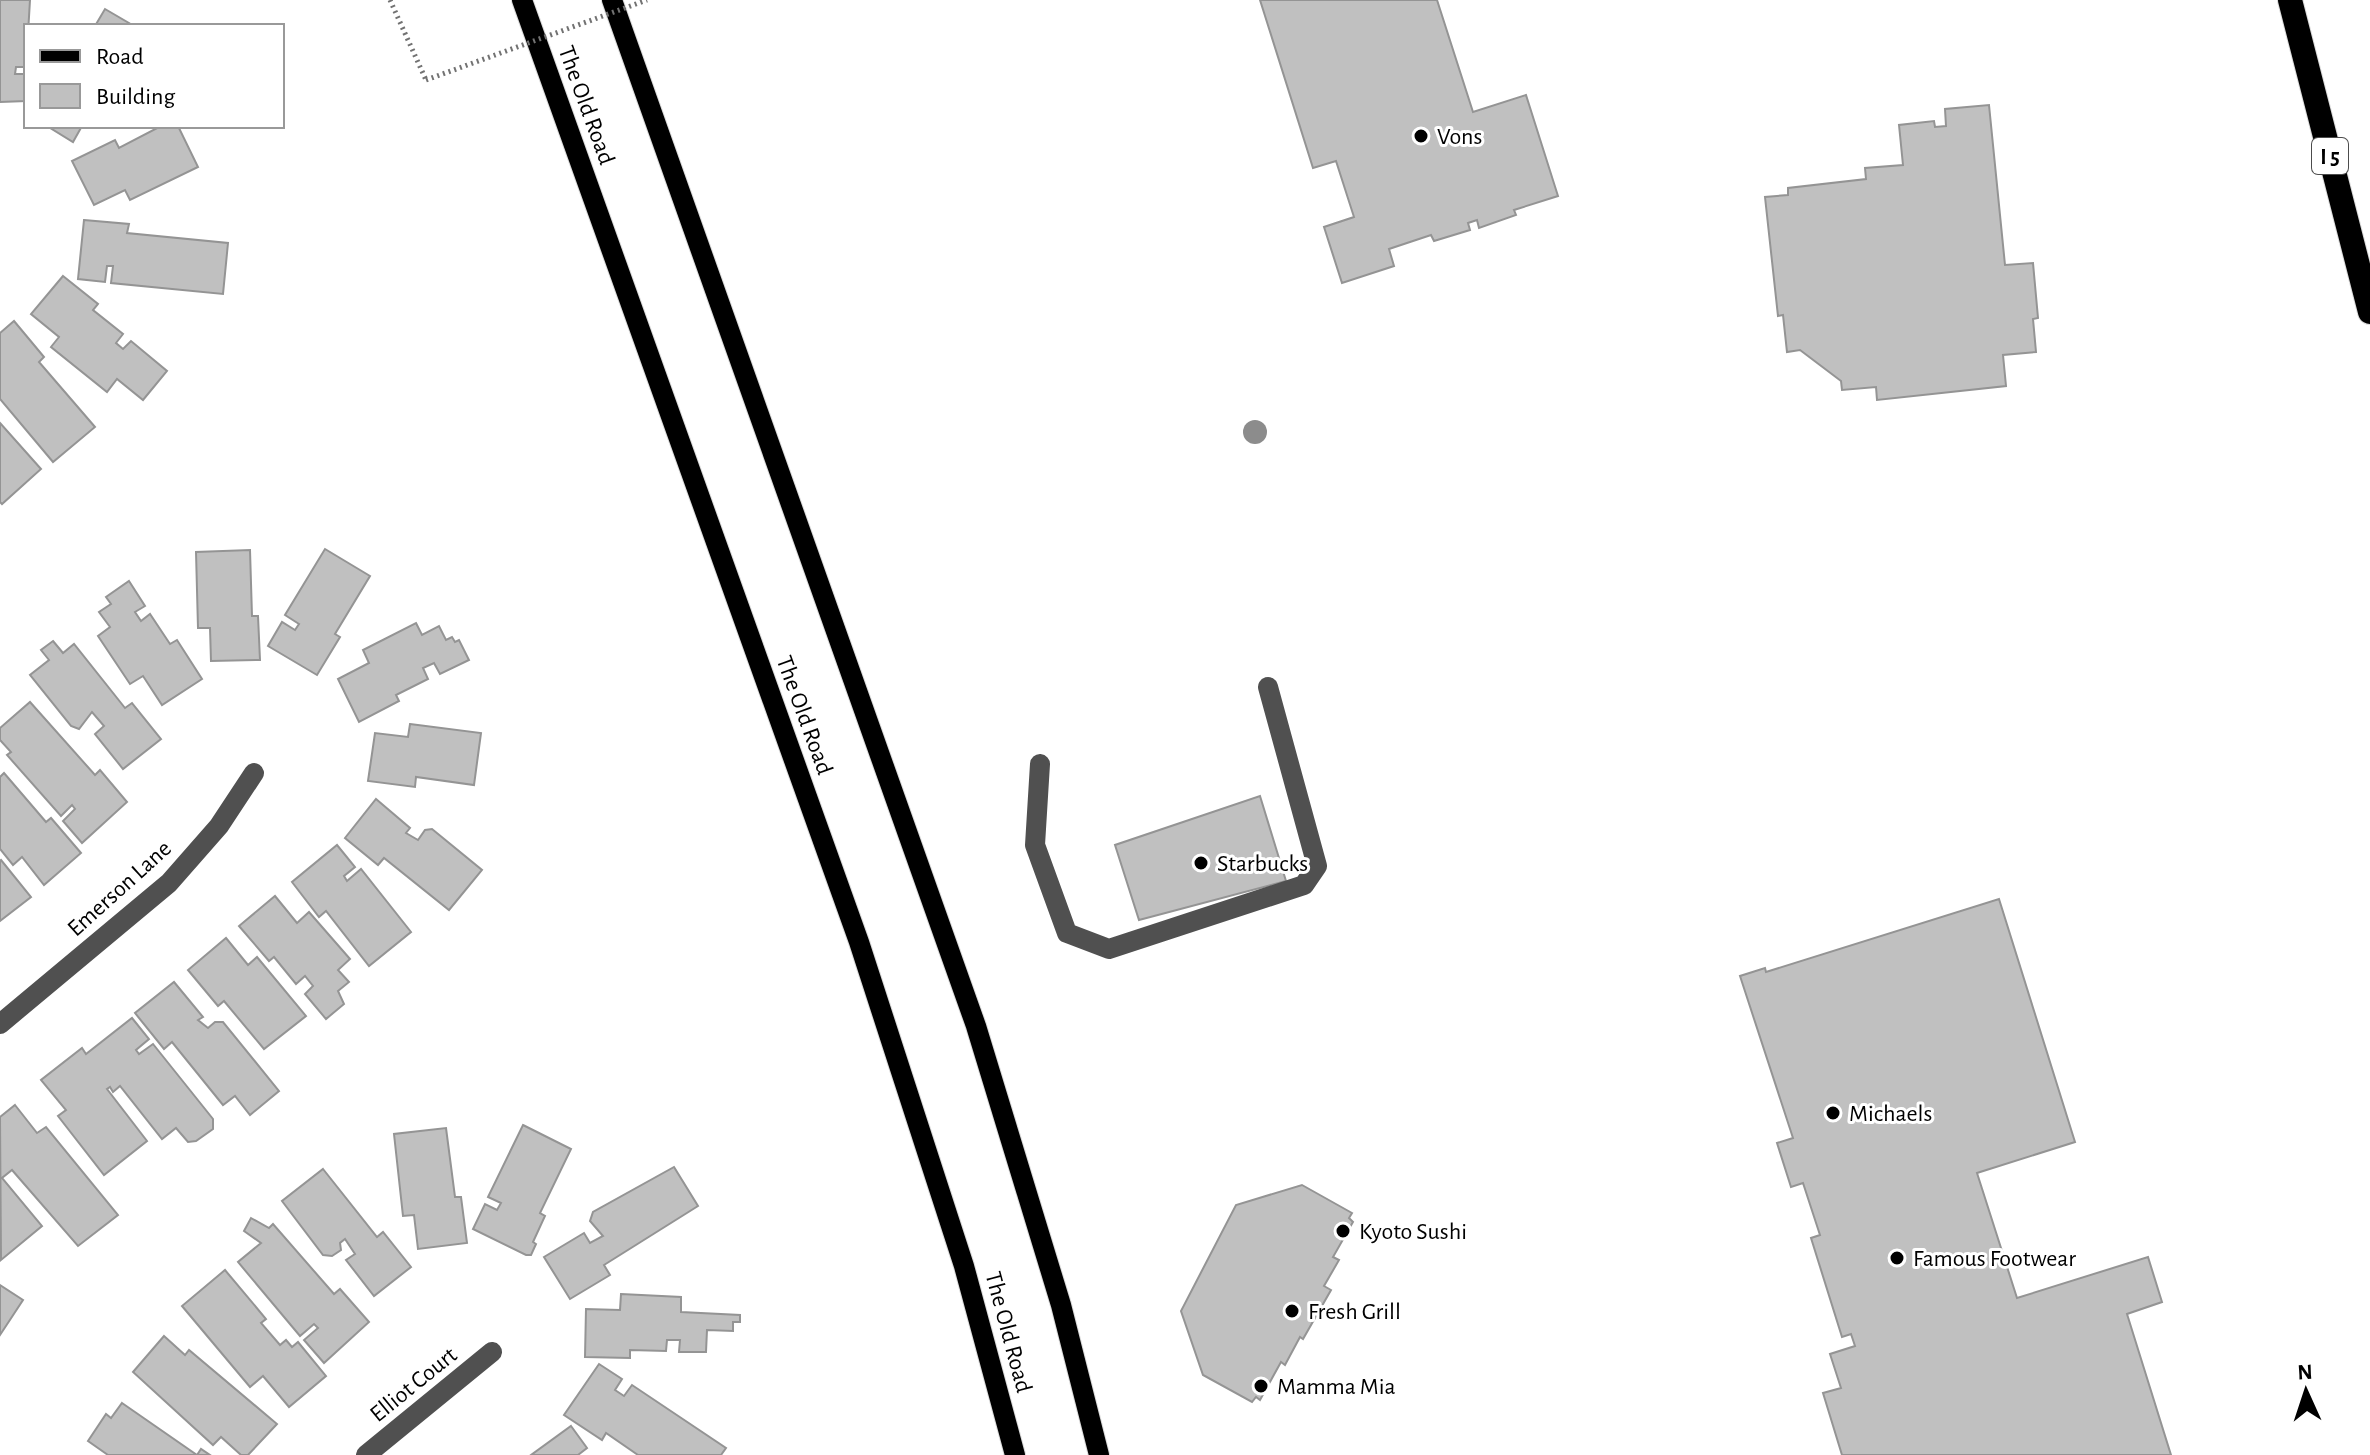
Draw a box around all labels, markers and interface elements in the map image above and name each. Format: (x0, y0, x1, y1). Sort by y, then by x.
legend (24, 24, 284, 128)
street label: The Old Road (554, 43, 619, 168)
text: Road (96, 45, 144, 69)
text: Building (96, 85, 175, 109)
place label: Vons (1437, 125, 1482, 149)
marker: Vons (1412, 127, 1430, 145)
road number: I 5 (2312, 138, 2348, 174)
street label: The Old Road (772, 653, 837, 778)
street label: Emerson Lane (63, 836, 176, 941)
place label: Starbucks (1217, 852, 1308, 876)
marker: Starbucks (1192, 854, 1210, 872)
place label: Michaels (1849, 1102, 1932, 1126)
marker: Michaels (1824, 1104, 1842, 1122)
place label: Kyoto Sushi (1359, 1220, 1467, 1244)
marker: Kyoto Sushi (1334, 1222, 1352, 1240)
place label: Famous Footwear (1913, 1247, 2076, 1271)
marker: Famous Footwear (1888, 1249, 1906, 1267)
street label: The Old Road (980, 1269, 1036, 1395)
place label: Fresh Grill (1308, 1300, 1401, 1324)
marker: Fresh Grill (1283, 1302, 1301, 1320)
street label: Elliot Court (366, 1343, 462, 1427)
north arrow (2266, 1351, 2346, 1431)
text: N (2297, 1361, 2313, 1383)
place label: Mamma Mia (1277, 1375, 1396, 1399)
marker: Mamma Mia (1252, 1377, 1270, 1395)

